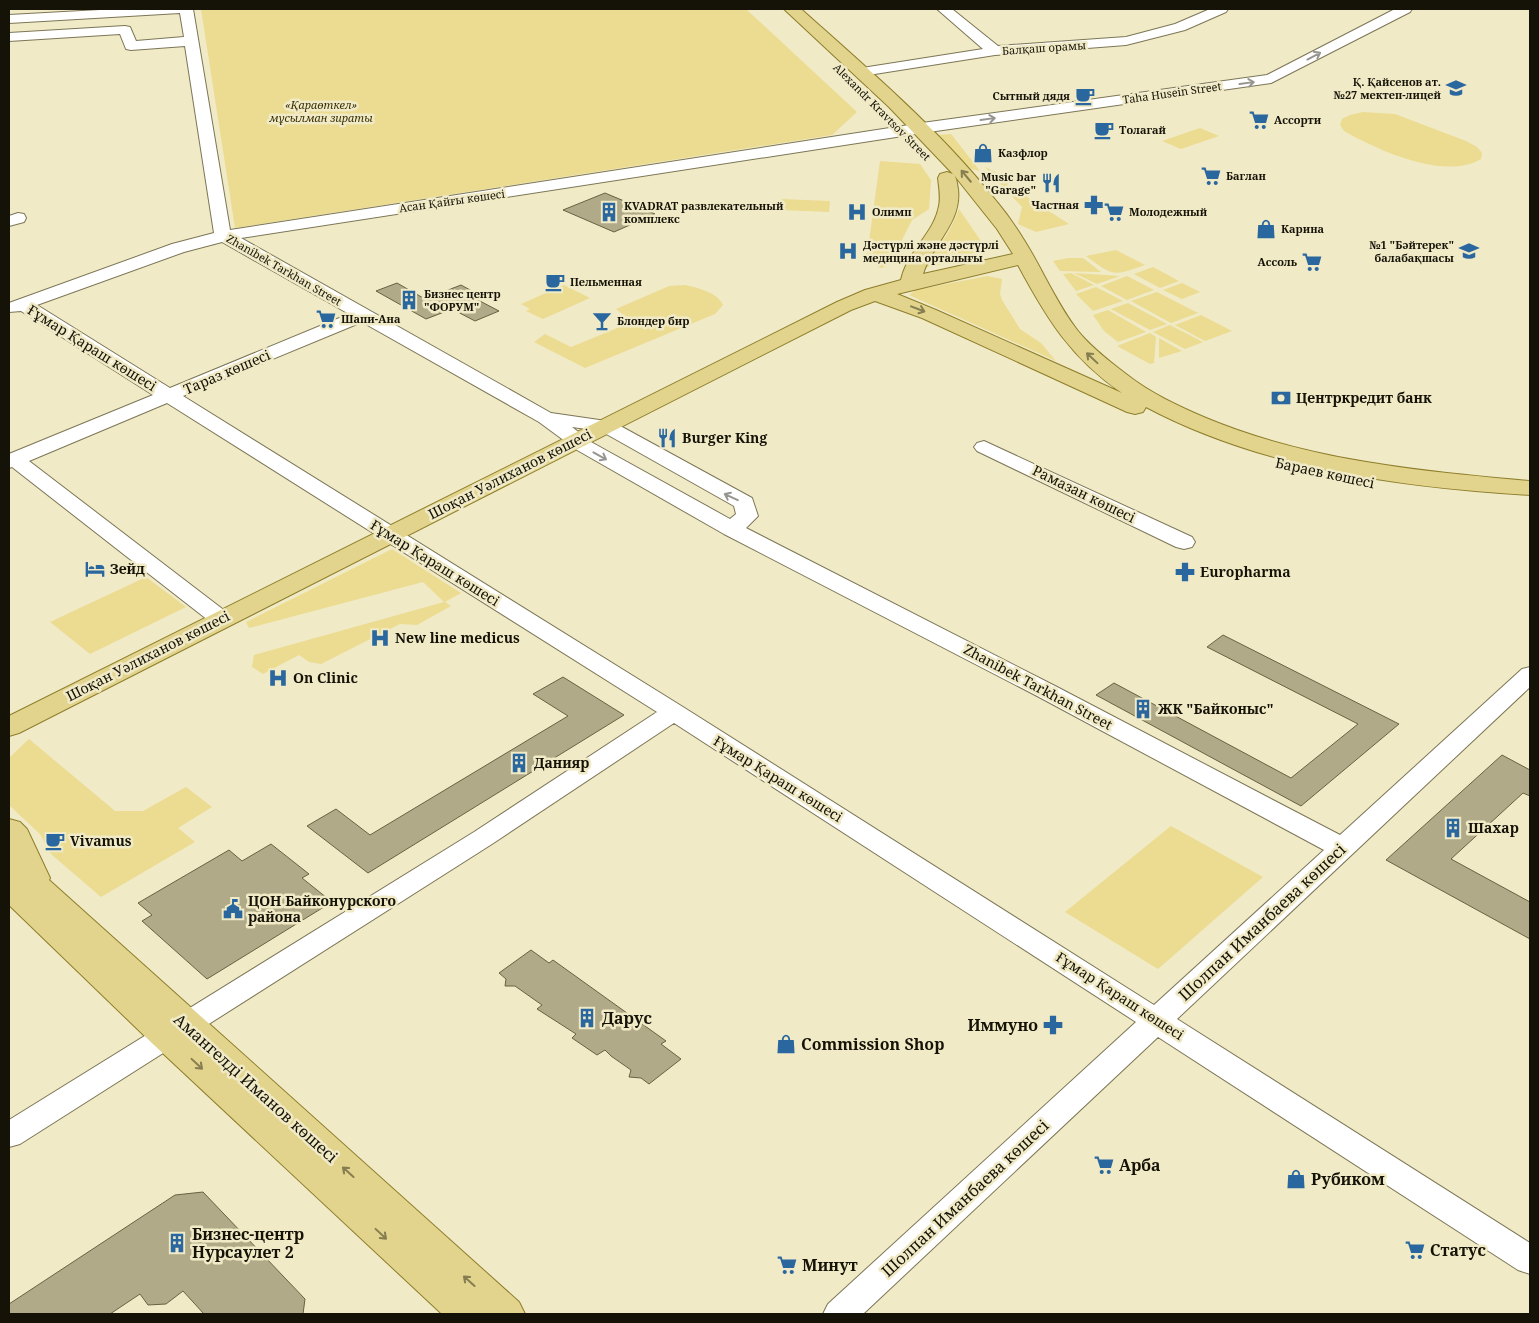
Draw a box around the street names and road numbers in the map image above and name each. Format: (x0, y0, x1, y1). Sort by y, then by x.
street label: Балқаш орамы (1001, 37, 1086, 58)
street label: Alexandr Kravtsov Street (830, 60, 934, 164)
street label: Taha Husein Street (1122, 78, 1222, 107)
street label: Асан Қайғы көшесі (398, 186, 506, 215)
street label: Zhanibek Tarkhan Street (224, 231, 345, 309)
street label: Ғұмар Қараш көшесі (24, 300, 161, 395)
street label: Тараз көшесі (180, 345, 273, 398)
street label: Шоқан Уәлиханов көшесі (425, 424, 595, 523)
street label: Бараев көшесі (1274, 453, 1377, 492)
street label: Рамазан көшесі (1030, 460, 1139, 527)
street label: Ғұмар Қараш көшесі (367, 515, 504, 610)
street label: Шоқан Уәлиханов көшесі (63, 606, 233, 705)
street label: Zhanibek Tarkhan Street (961, 639, 1116, 734)
street label: Ғұмар Қараш көшесі (710, 731, 847, 826)
street label: Шолпан Иманбаева көшесі (1173, 838, 1351, 1006)
street label: Ғұмар Қараш көшесі (1053, 947, 1188, 1044)
street label: Амангелді Иманов көшесі (169, 1008, 343, 1168)
street label: Шолпан Иманбаева көшесі (876, 1114, 1054, 1282)

